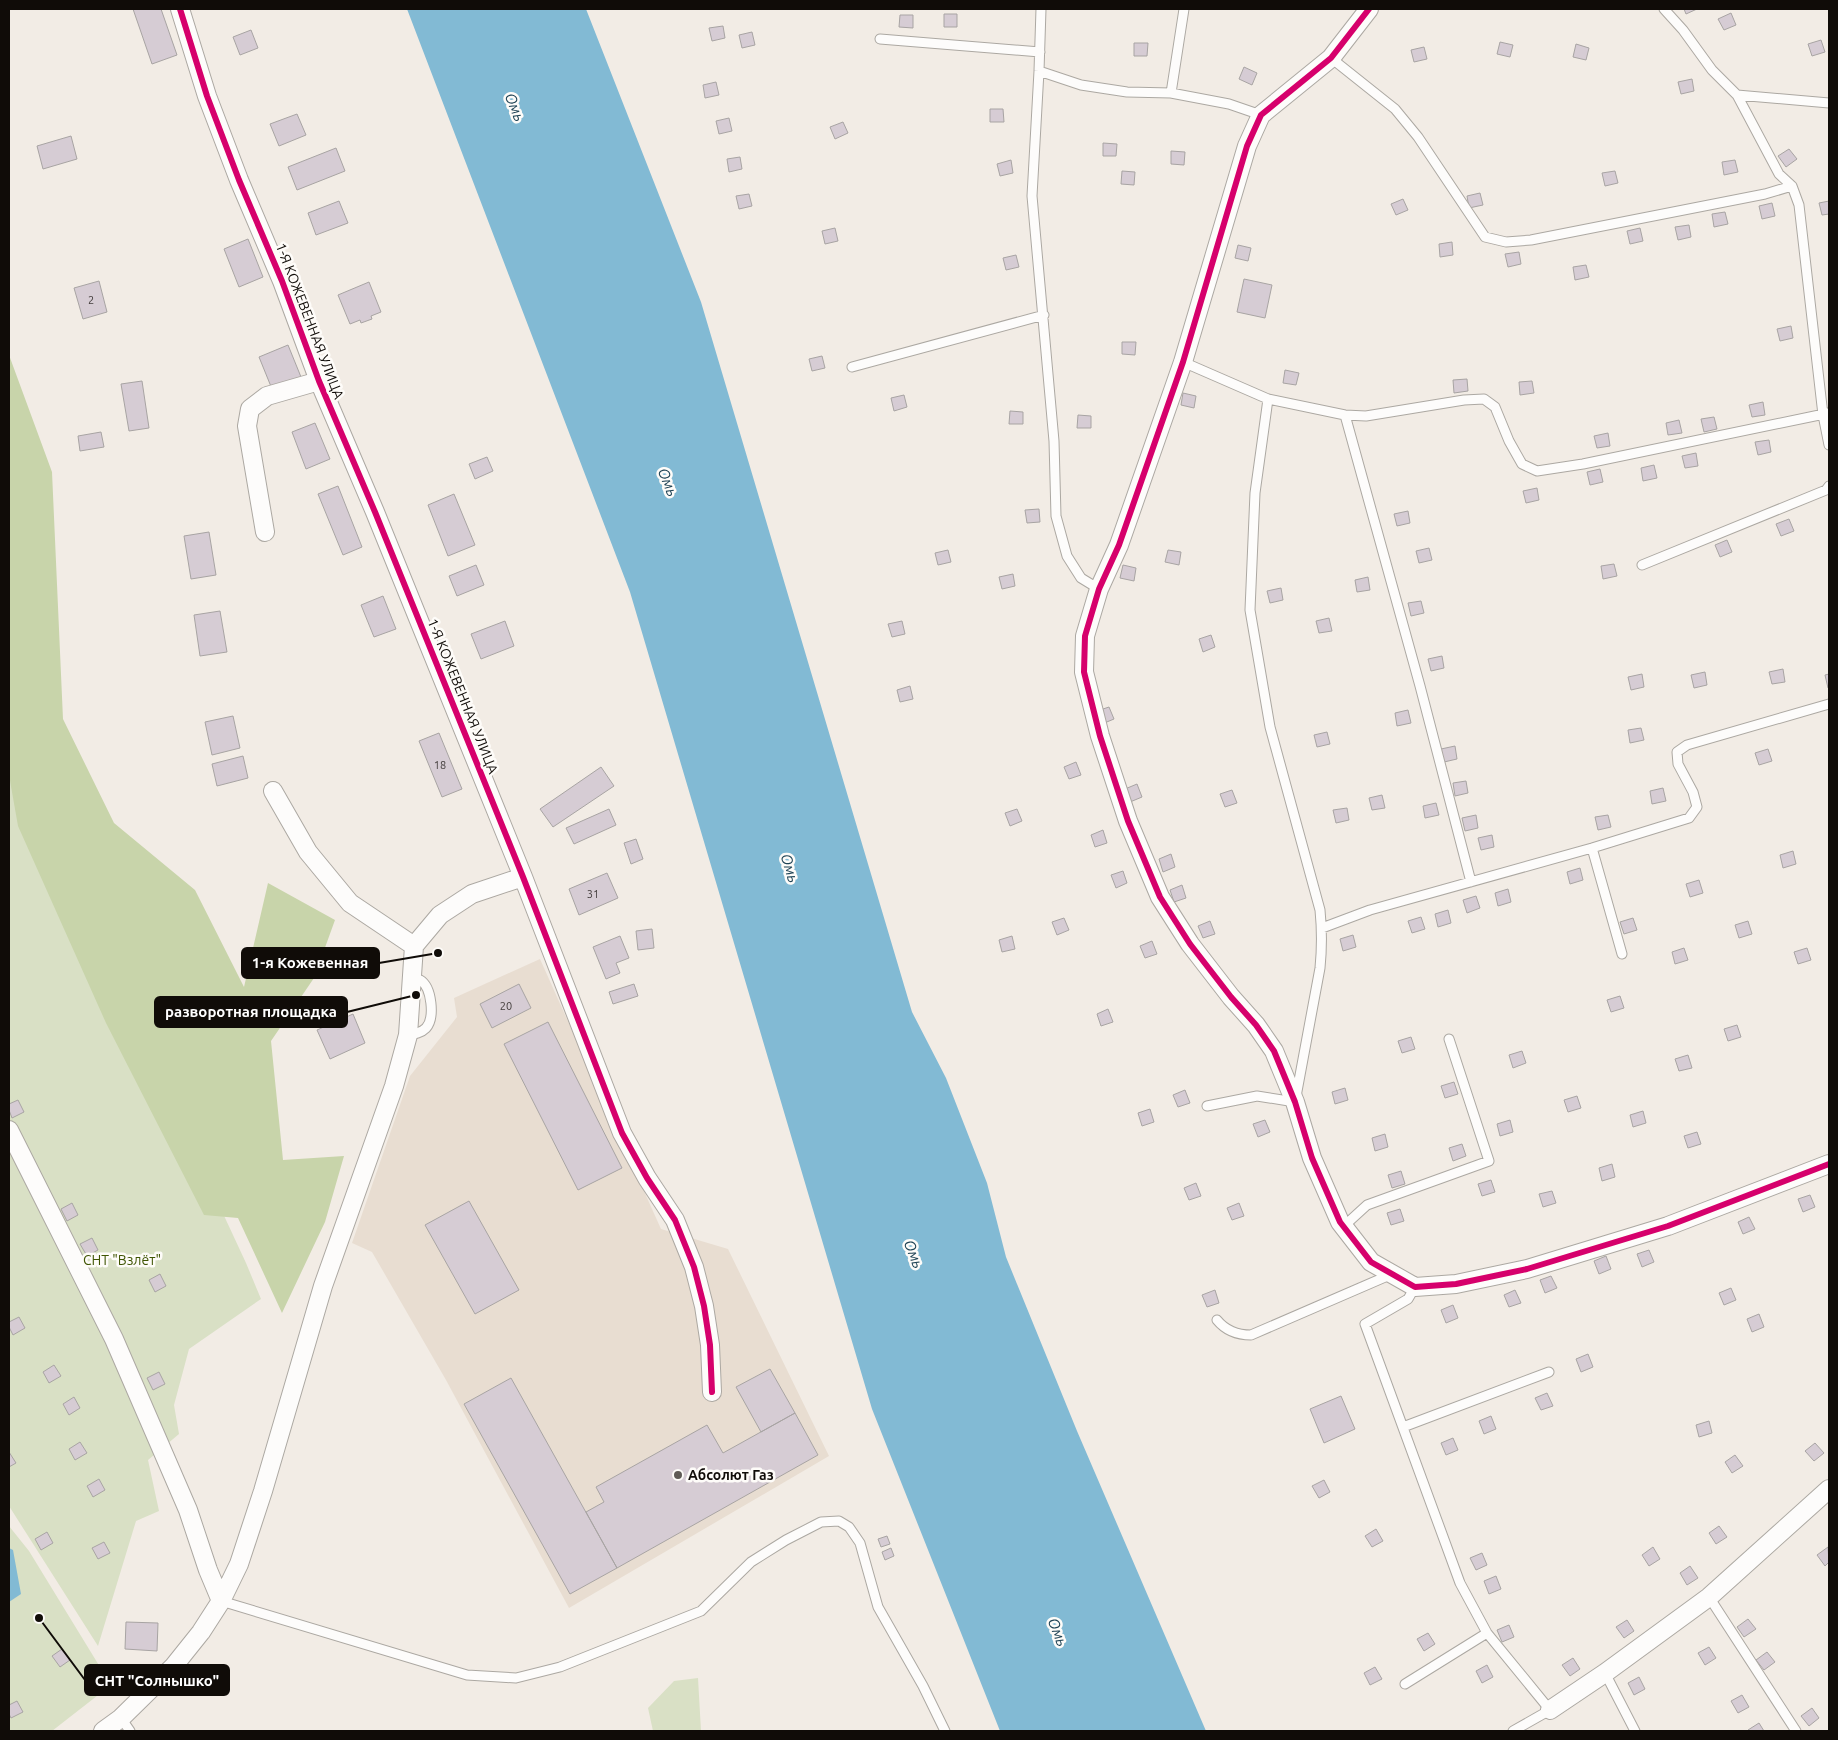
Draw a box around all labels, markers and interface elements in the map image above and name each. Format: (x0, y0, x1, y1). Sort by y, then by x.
water label: Омь (502, 90, 528, 124)
street label: 1-Я КОЖЕВЕННАЯ УЛИЦА (273, 241, 347, 401)
house number: 2 (88, 294, 94, 306)
water label: Омь (655, 465, 681, 499)
street label: 1-Я КОЖЕВЕННАЯ УЛИЦА (424, 616, 502, 776)
house number: 18 (434, 759, 446, 771)
water label: Омь (778, 852, 802, 884)
house number: 31 (587, 888, 599, 900)
callout: 1-я Кожевенная (242, 948, 379, 978)
text: 1-я Кожевенная (252, 954, 368, 971)
callout: разворотная площадка (155, 997, 347, 1027)
house number: 20 (500, 1000, 512, 1012)
text: разворотная площадка (165, 1003, 337, 1020)
water label: Омь (901, 1237, 927, 1271)
park label: СНТ "Взлёт" (83, 1252, 161, 1268)
place label: Абсолют Газ (688, 1467, 774, 1483)
marker: Абсолют Газ (672, 1469, 684, 1481)
water label: Омь (1045, 1615, 1071, 1649)
callout: СНТ "Солнышко" (85, 1665, 229, 1695)
text: СНТ "Солнышко" (95, 1672, 219, 1689)

